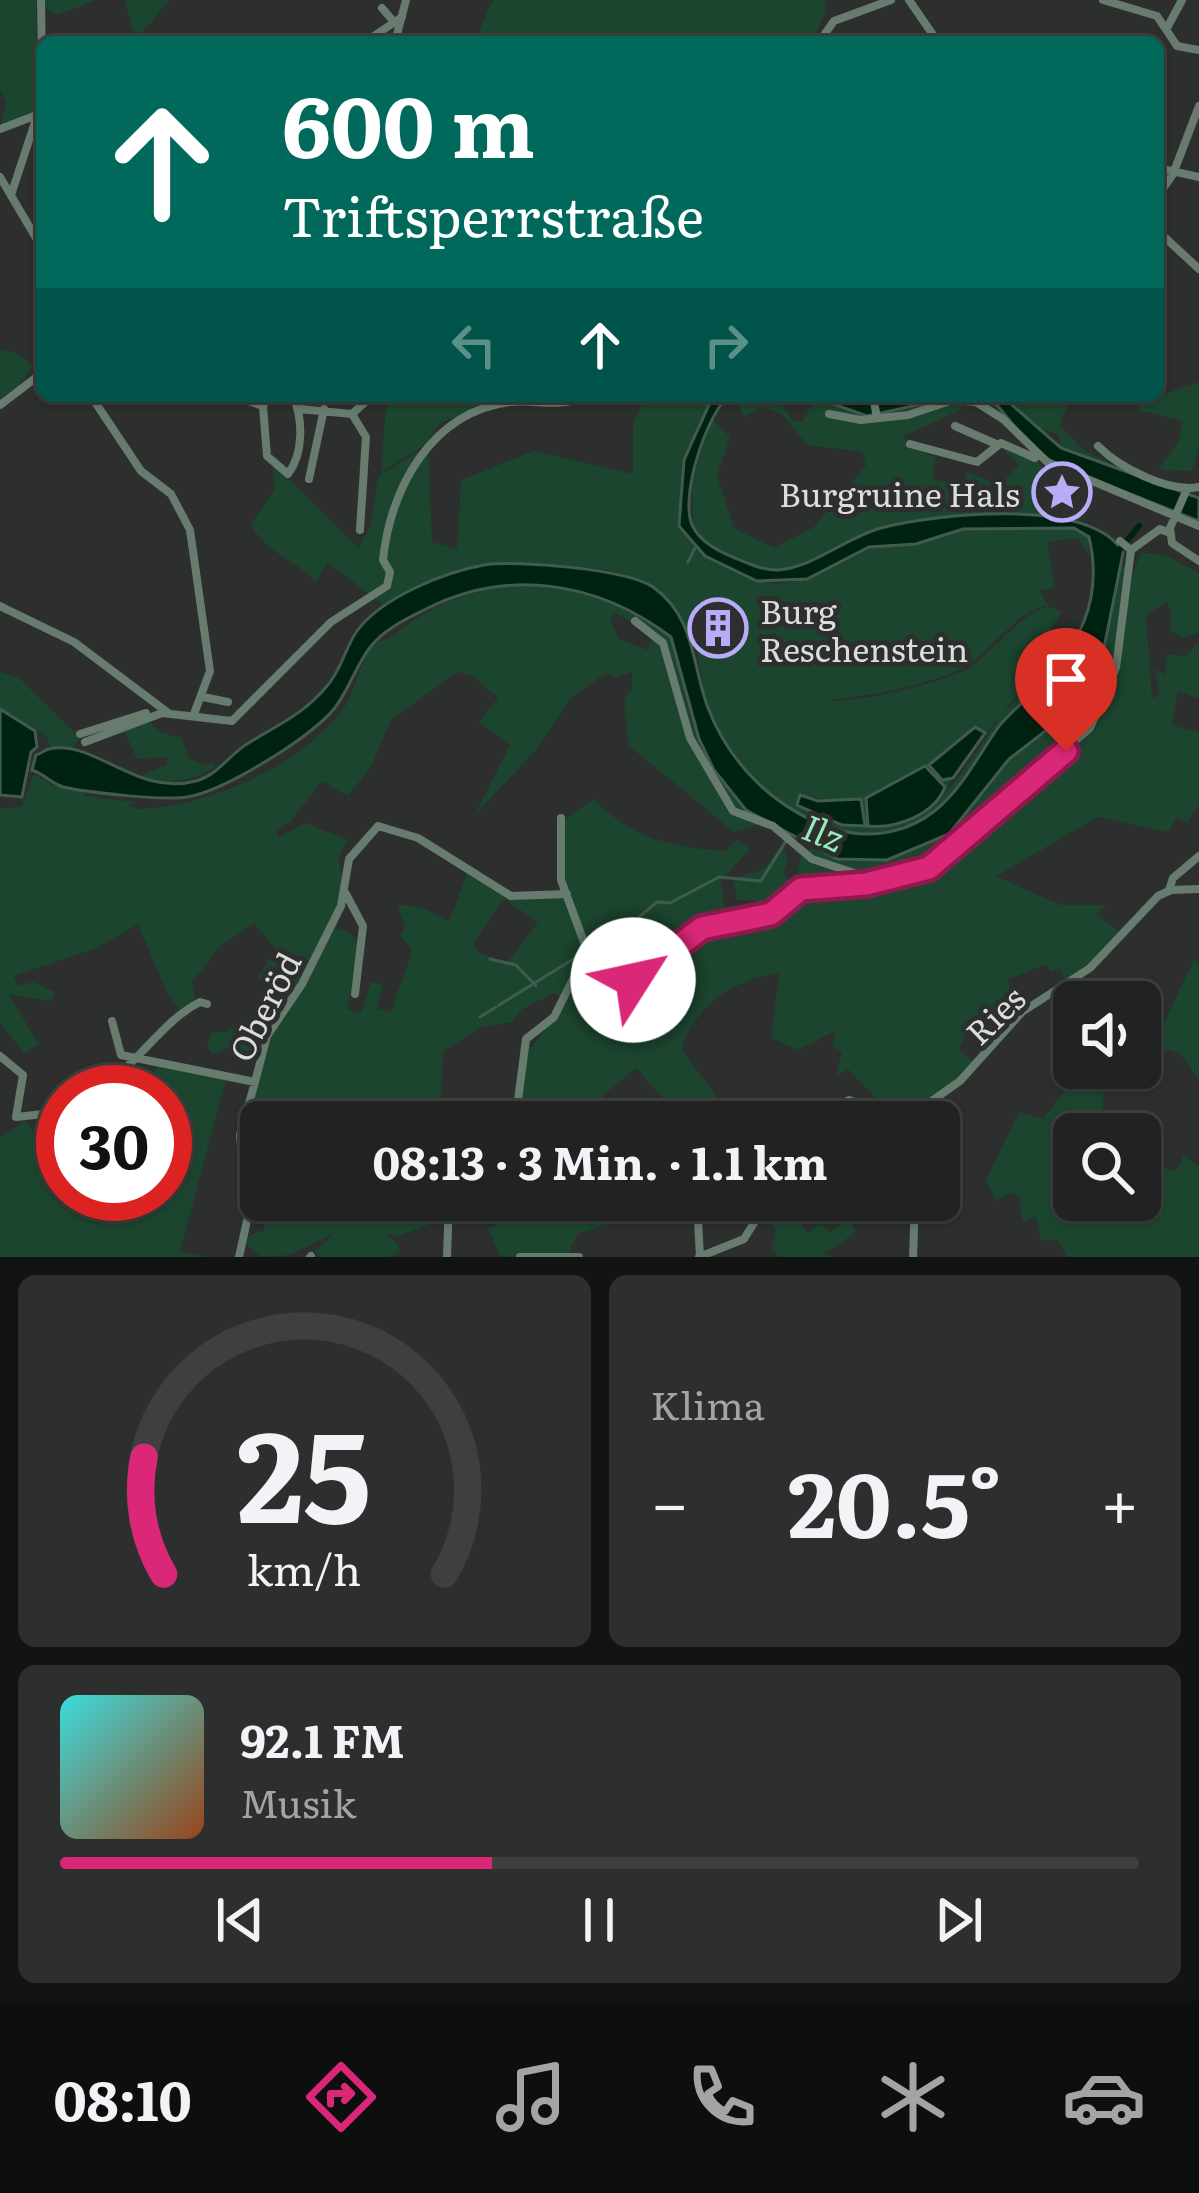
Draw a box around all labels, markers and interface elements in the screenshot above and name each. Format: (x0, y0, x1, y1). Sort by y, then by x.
text: 600 m (282, 59, 535, 184)
icon: ahead (84, 84, 240, 240)
text: Triftsperrstraße (282, 173, 704, 254)
icon: left (441, 312, 507, 378)
icon: ahead (567, 312, 633, 378)
icon: right (693, 312, 759, 378)
place icon: Burgruine Hals (1031, 461, 1093, 523)
place label: Burgruine Hals (779, 468, 1020, 517)
place label: Burg Reschenstein (760, 585, 968, 672)
building icon: Burg Reschenstein (687, 597, 749, 659)
pin (1015, 628, 1117, 751)
icon: arrive (1033, 646, 1099, 712)
water label: Ilz (795, 799, 853, 863)
position arrow (570, 917, 696, 1043)
street label: Oberöd (215, 943, 311, 1069)
street label: Ries (953, 973, 1035, 1055)
map controls (1053, 981, 1161, 1221)
button: sound (1053, 981, 1161, 1089)
speed limit sign: 30 (36, 1065, 192, 1221)
button: search (1053, 1113, 1161, 1221)
text: 08:13 · 3 Min. · 1.1 km (372, 1127, 828, 1194)
text: Klima (651, 1374, 765, 1432)
text: 25 (237, 1376, 371, 1561)
text: 20.5° (788, 1432, 1002, 1566)
text: − (651, 1450, 689, 1548)
text: + (1101, 1450, 1139, 1548)
text: km/h (247, 1536, 361, 1599)
text: 92.1 FM (240, 1705, 405, 1772)
text: Musik (240, 1772, 356, 1830)
icon: previous (207, 1887, 273, 1953)
icon: pause (566, 1887, 632, 1953)
icon: next (926, 1887, 992, 1953)
icon: directions (299, 2055, 383, 2139)
icon: music (489, 2055, 573, 2139)
icon: phone (680, 2055, 764, 2139)
icon: climate (871, 2055, 955, 2139)
icon: car (1062, 2055, 1146, 2139)
text: 08:10 (53, 2057, 192, 2138)

